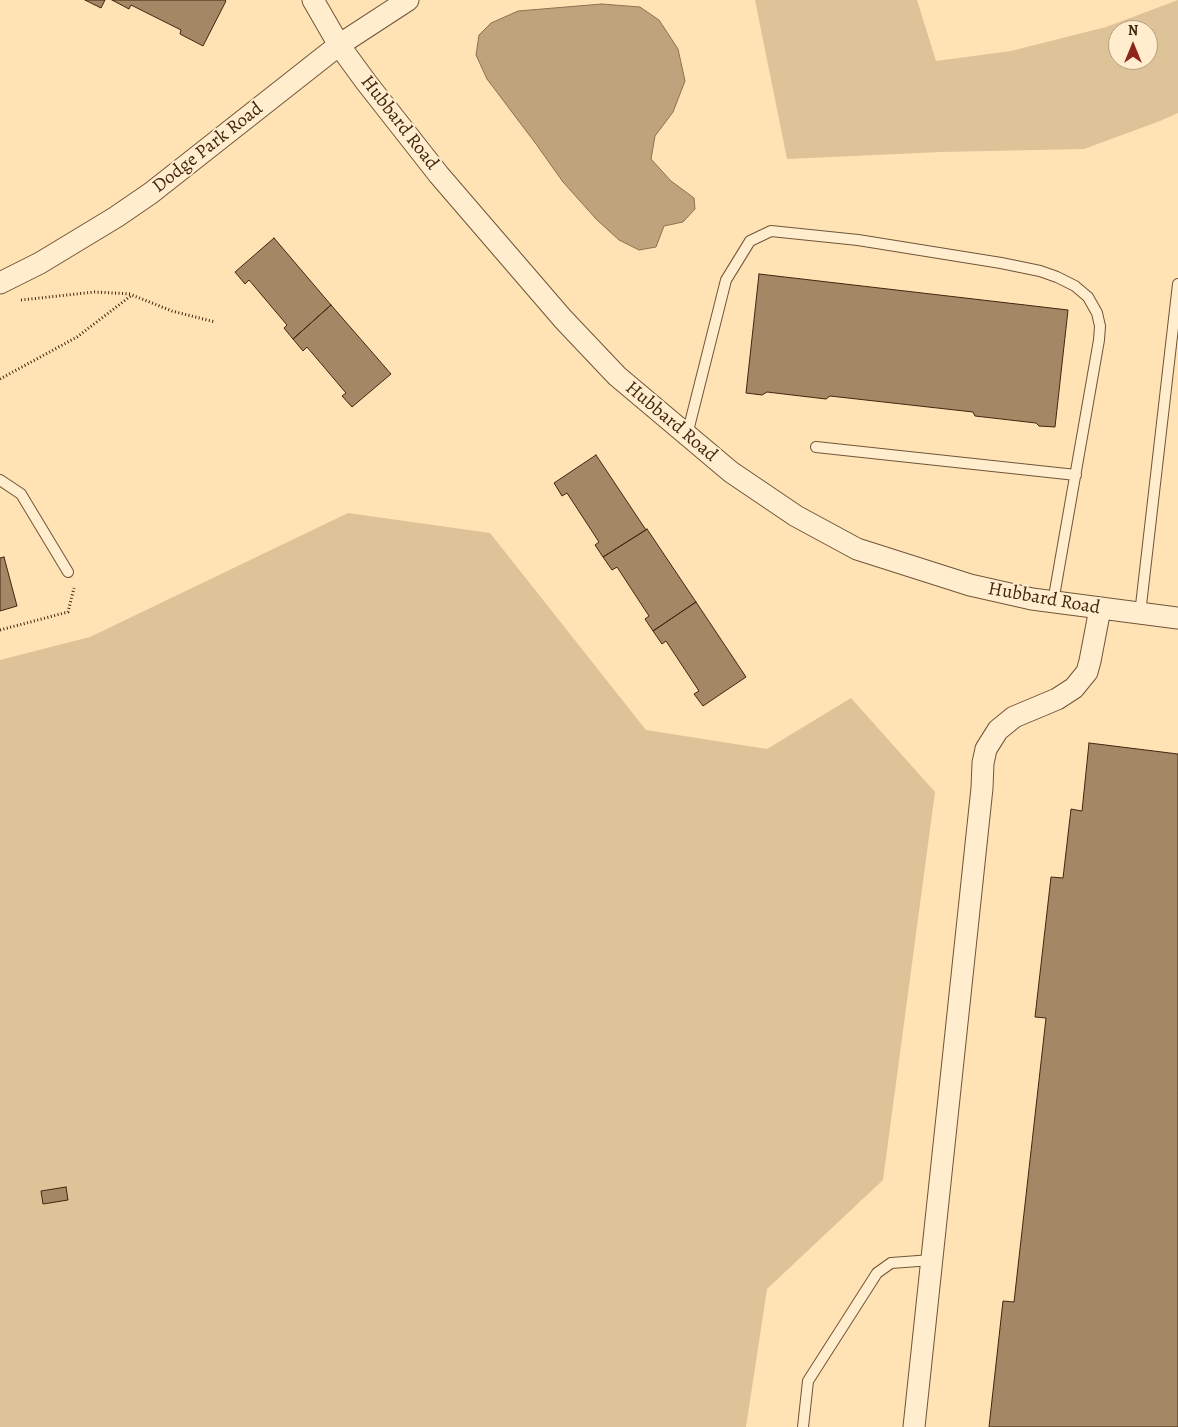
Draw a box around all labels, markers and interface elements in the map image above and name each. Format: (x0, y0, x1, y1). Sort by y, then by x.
north arrow (1108, 20, 1158, 70)
text: N (1128, 21, 1138, 40)
street label: Hubbard Road (355, 71, 443, 175)
street label: Dodge Park Road (148, 98, 268, 198)
street label: Hubbard Road (620, 377, 722, 467)
street label: Hubbard Road (986, 578, 1102, 620)

